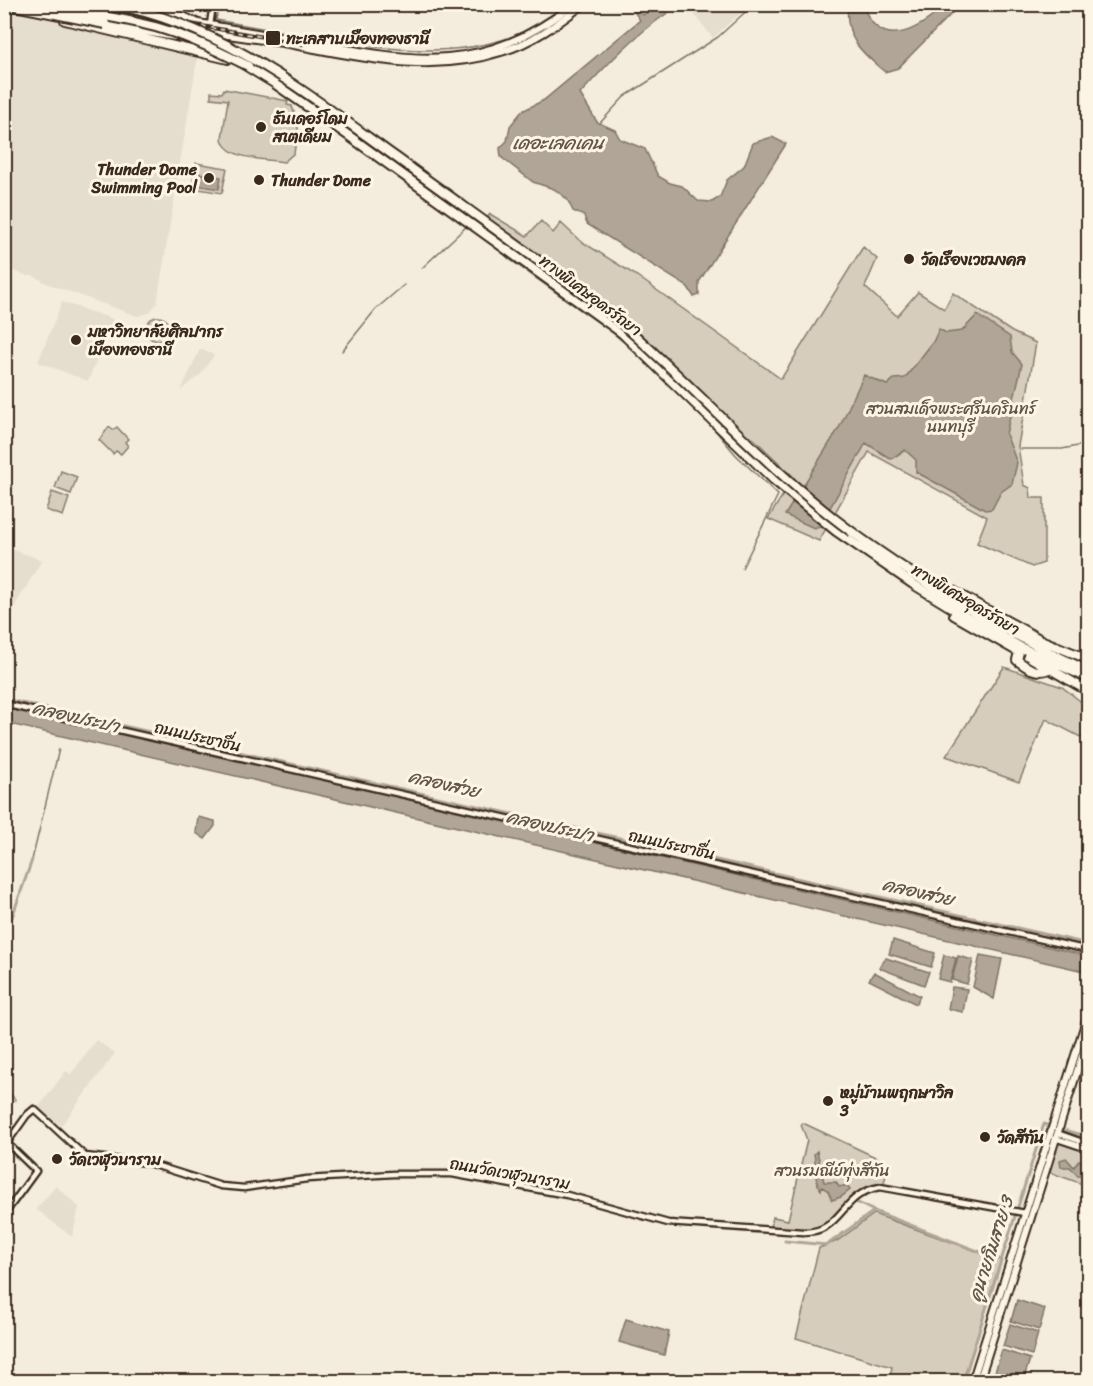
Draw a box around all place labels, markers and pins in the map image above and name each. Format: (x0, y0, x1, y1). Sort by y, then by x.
place label: ทะเลสาบเมืองทองธานี (286, 24, 432, 53)
marker: ทะเลสาบเมืองทองธานี (264, 29, 282, 47)
place label: ธันเดอร์โดม สเตเดียม (272, 104, 349, 151)
marker: ธันเดอร์โดม สเตเดียม (254, 120, 268, 134)
place label: Thunder Dome Swimming Pool (90, 155, 198, 202)
place label: Thunder Dome (271, 166, 372, 195)
marker: Thunder Dome Swimming Pool (202, 171, 216, 185)
marker: Thunder Dome (252, 173, 266, 187)
place label: วัดเรืองเวชมงคล (921, 245, 1026, 274)
marker: วัดเรืองเวชมงคล (902, 252, 916, 266)
place label: มหาวิทยาลัยศิลปากร เมืองทองธานี (87, 317, 224, 364)
marker: มหาวิทยาลัยศิลปากร เมืองทองธานี (69, 333, 83, 347)
place label: หมู่บ้านพฤกษาวิล 3 (839, 1078, 954, 1125)
marker: หมู่บ้านพฤกษาวิล 3 (821, 1094, 835, 1108)
place label: วัดสีกัน (997, 1123, 1044, 1152)
marker: วัดสีกัน (978, 1130, 992, 1144)
place label: วัดเวฬุวนาราม (69, 1145, 162, 1174)
marker: วัดเวฬุวนาราม (50, 1152, 64, 1166)

